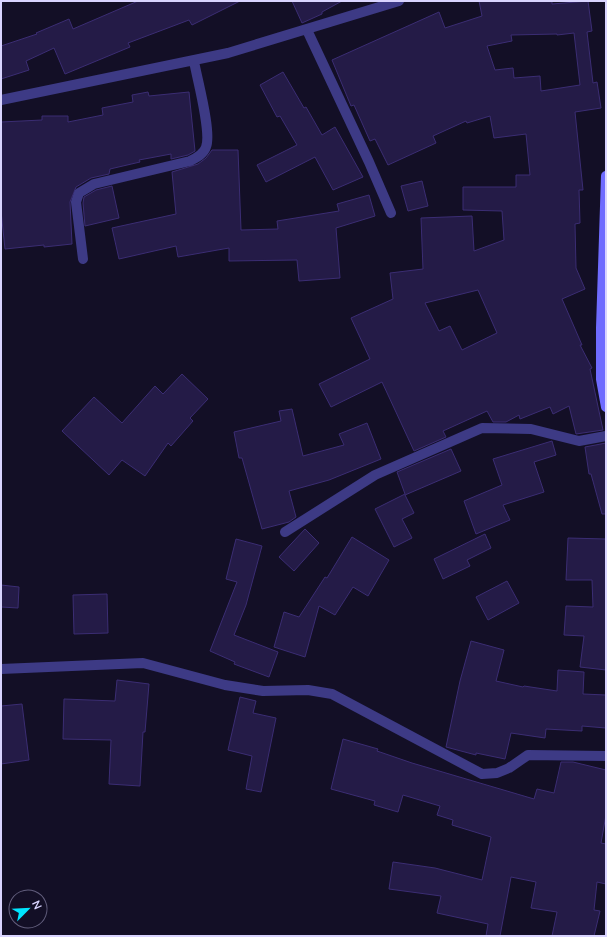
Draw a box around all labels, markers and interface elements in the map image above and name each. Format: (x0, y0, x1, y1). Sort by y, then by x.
north arrow (8, 889, 48, 929)
text: N (28, 898, 45, 912)

